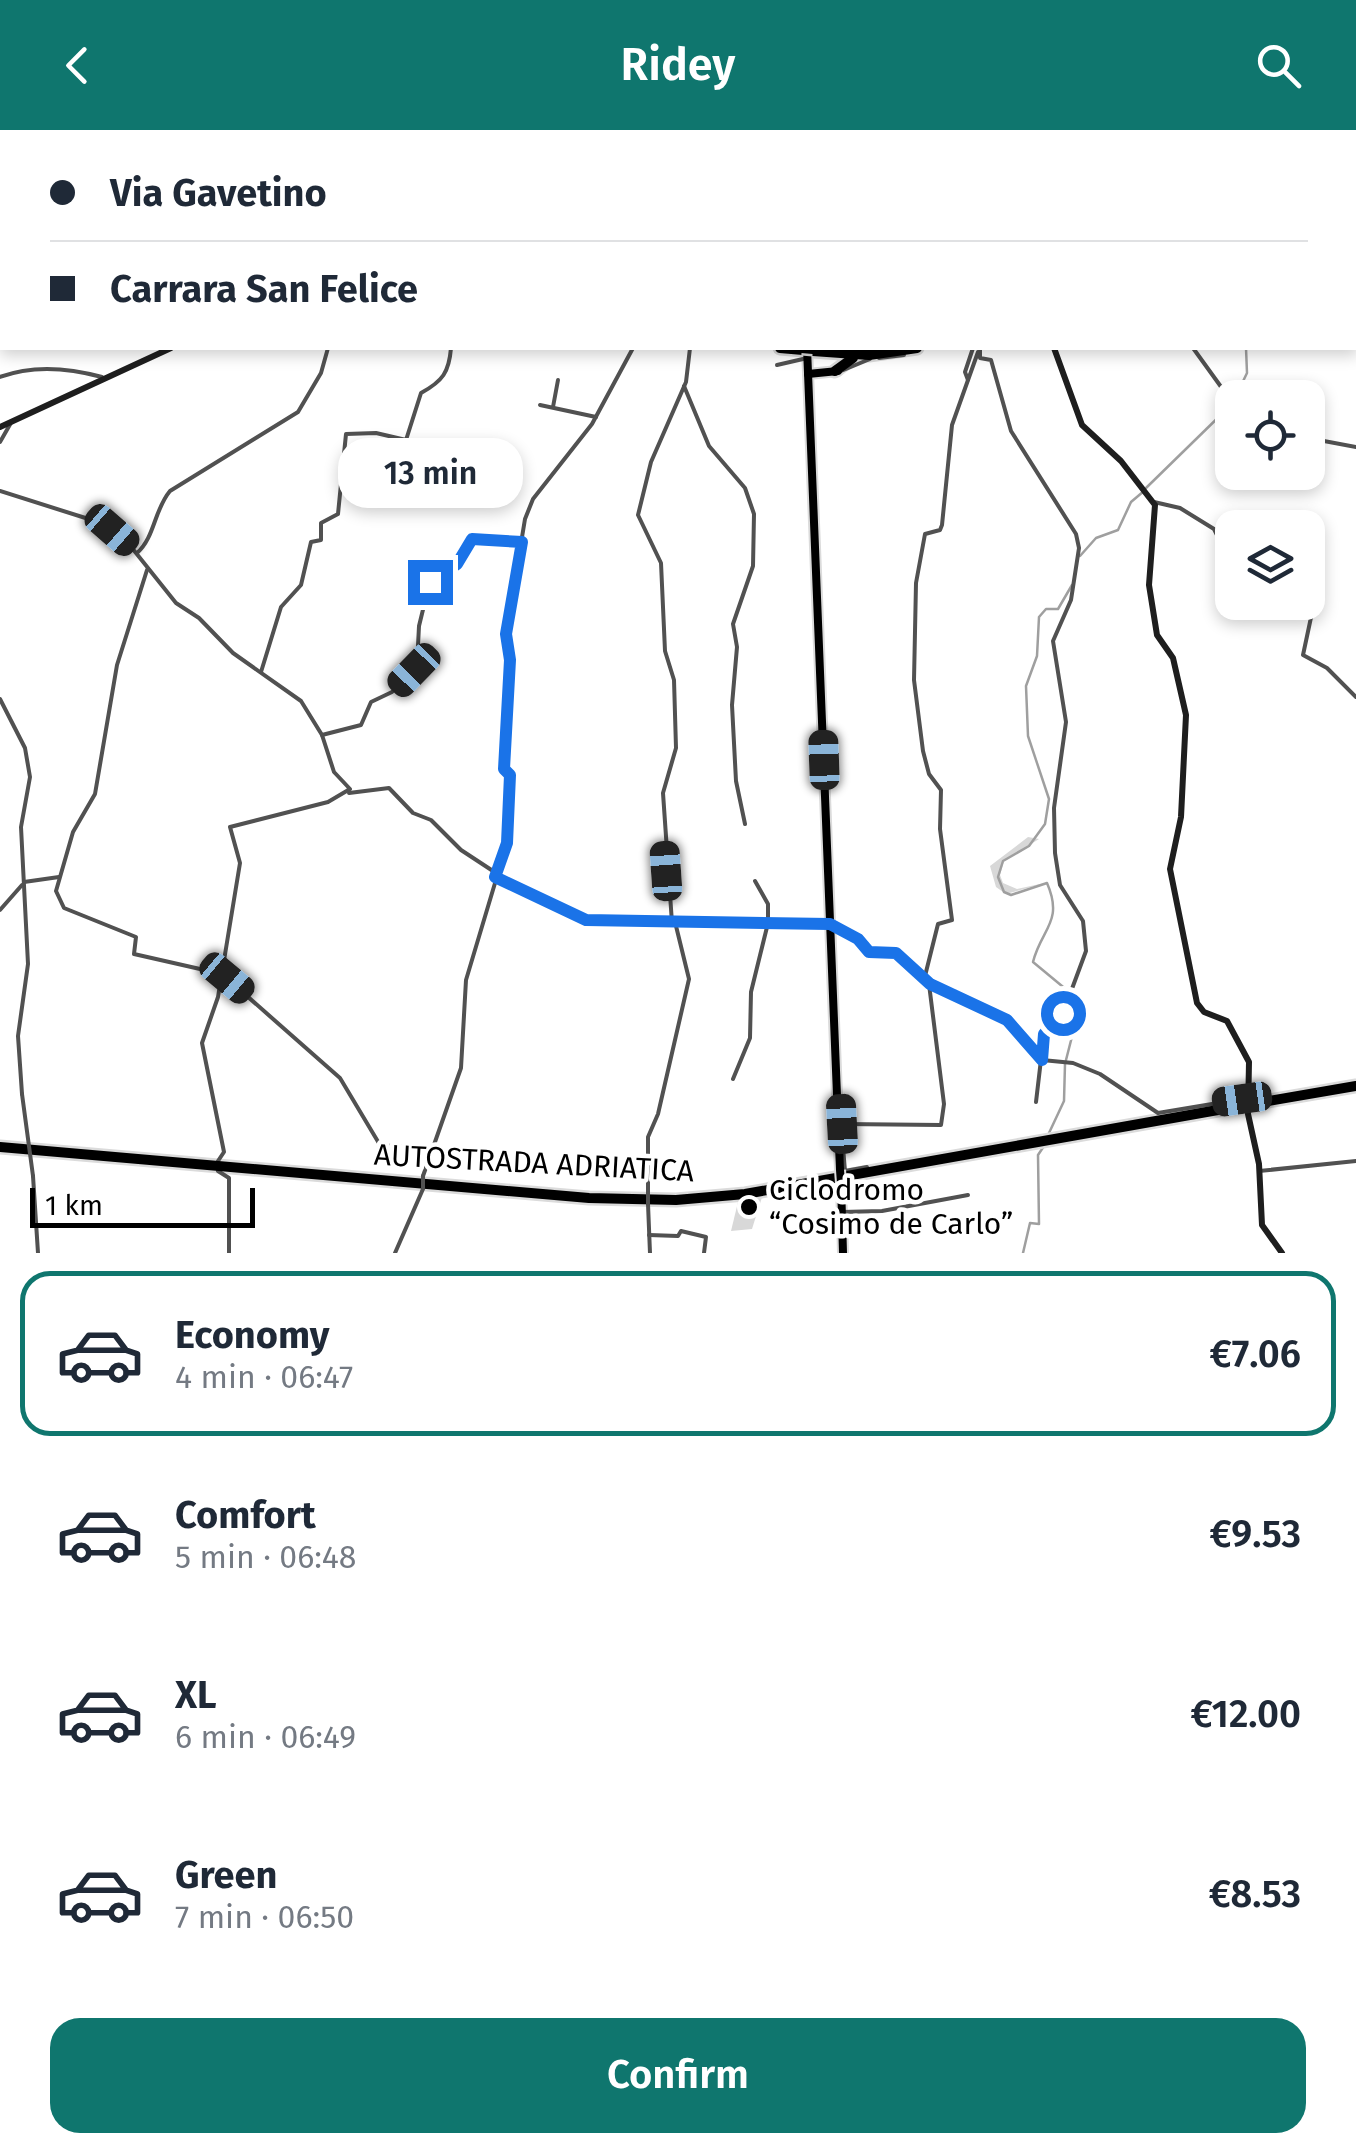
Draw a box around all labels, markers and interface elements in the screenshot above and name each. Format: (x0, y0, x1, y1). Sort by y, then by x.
icon: back (50, 38, 105, 93)
text: Ridey (621, 38, 735, 92)
icon: search (1251, 38, 1306, 93)
text: Via Gavetino (110, 170, 327, 216)
text: Carrara San Felice (110, 266, 418, 312)
map controls (1215, 380, 1325, 620)
button: locate (1215, 380, 1325, 490)
callout: 13 min (338, 437, 522, 507)
text: 13 min (384, 454, 477, 492)
car (80, 499, 144, 561)
button: layers (1215, 510, 1325, 620)
route end (408, 560, 453, 605)
car (382, 638, 446, 702)
car (808, 729, 840, 791)
car (649, 840, 683, 902)
car (194, 947, 260, 1009)
route start (1041, 991, 1086, 1036)
car (1210, 1080, 1274, 1118)
car (825, 1093, 859, 1155)
street label: AUTOSTRADA ADRIATICA (373, 1137, 696, 1189)
place label: Ciclodromo “Cosimo de Carlo” (769, 1172, 1013, 1242)
scale bar (30, 1183, 255, 1228)
text: 1 km (45, 1189, 103, 1222)
marker: Ciclodromo “Cosimo de Carlo” (738, 1196, 760, 1218)
icon: car (55, 1309, 145, 1399)
text: Economy (175, 1312, 330, 1358)
text: €7.06 (1209, 1331, 1301, 1377)
text: 4 min · 06:47 (175, 1358, 353, 1396)
icon: car (55, 1489, 145, 1579)
text: Comfort (175, 1492, 316, 1538)
text: €9.53 (1210, 1511, 1301, 1557)
text: 5 min · 06:48 (175, 1538, 356, 1576)
icon: car (55, 1669, 145, 1759)
text: XL (175, 1672, 217, 1718)
text: €12.00 (1190, 1691, 1301, 1737)
text: 6 min · 06:49 (175, 1718, 356, 1756)
icon: car (55, 1849, 145, 1939)
text: Green (175, 1852, 278, 1898)
text: €8.53 (1209, 1871, 1301, 1917)
text: 7 min · 06:50 (175, 1898, 354, 1936)
button: Confirm (50, 2018, 1306, 2133)

